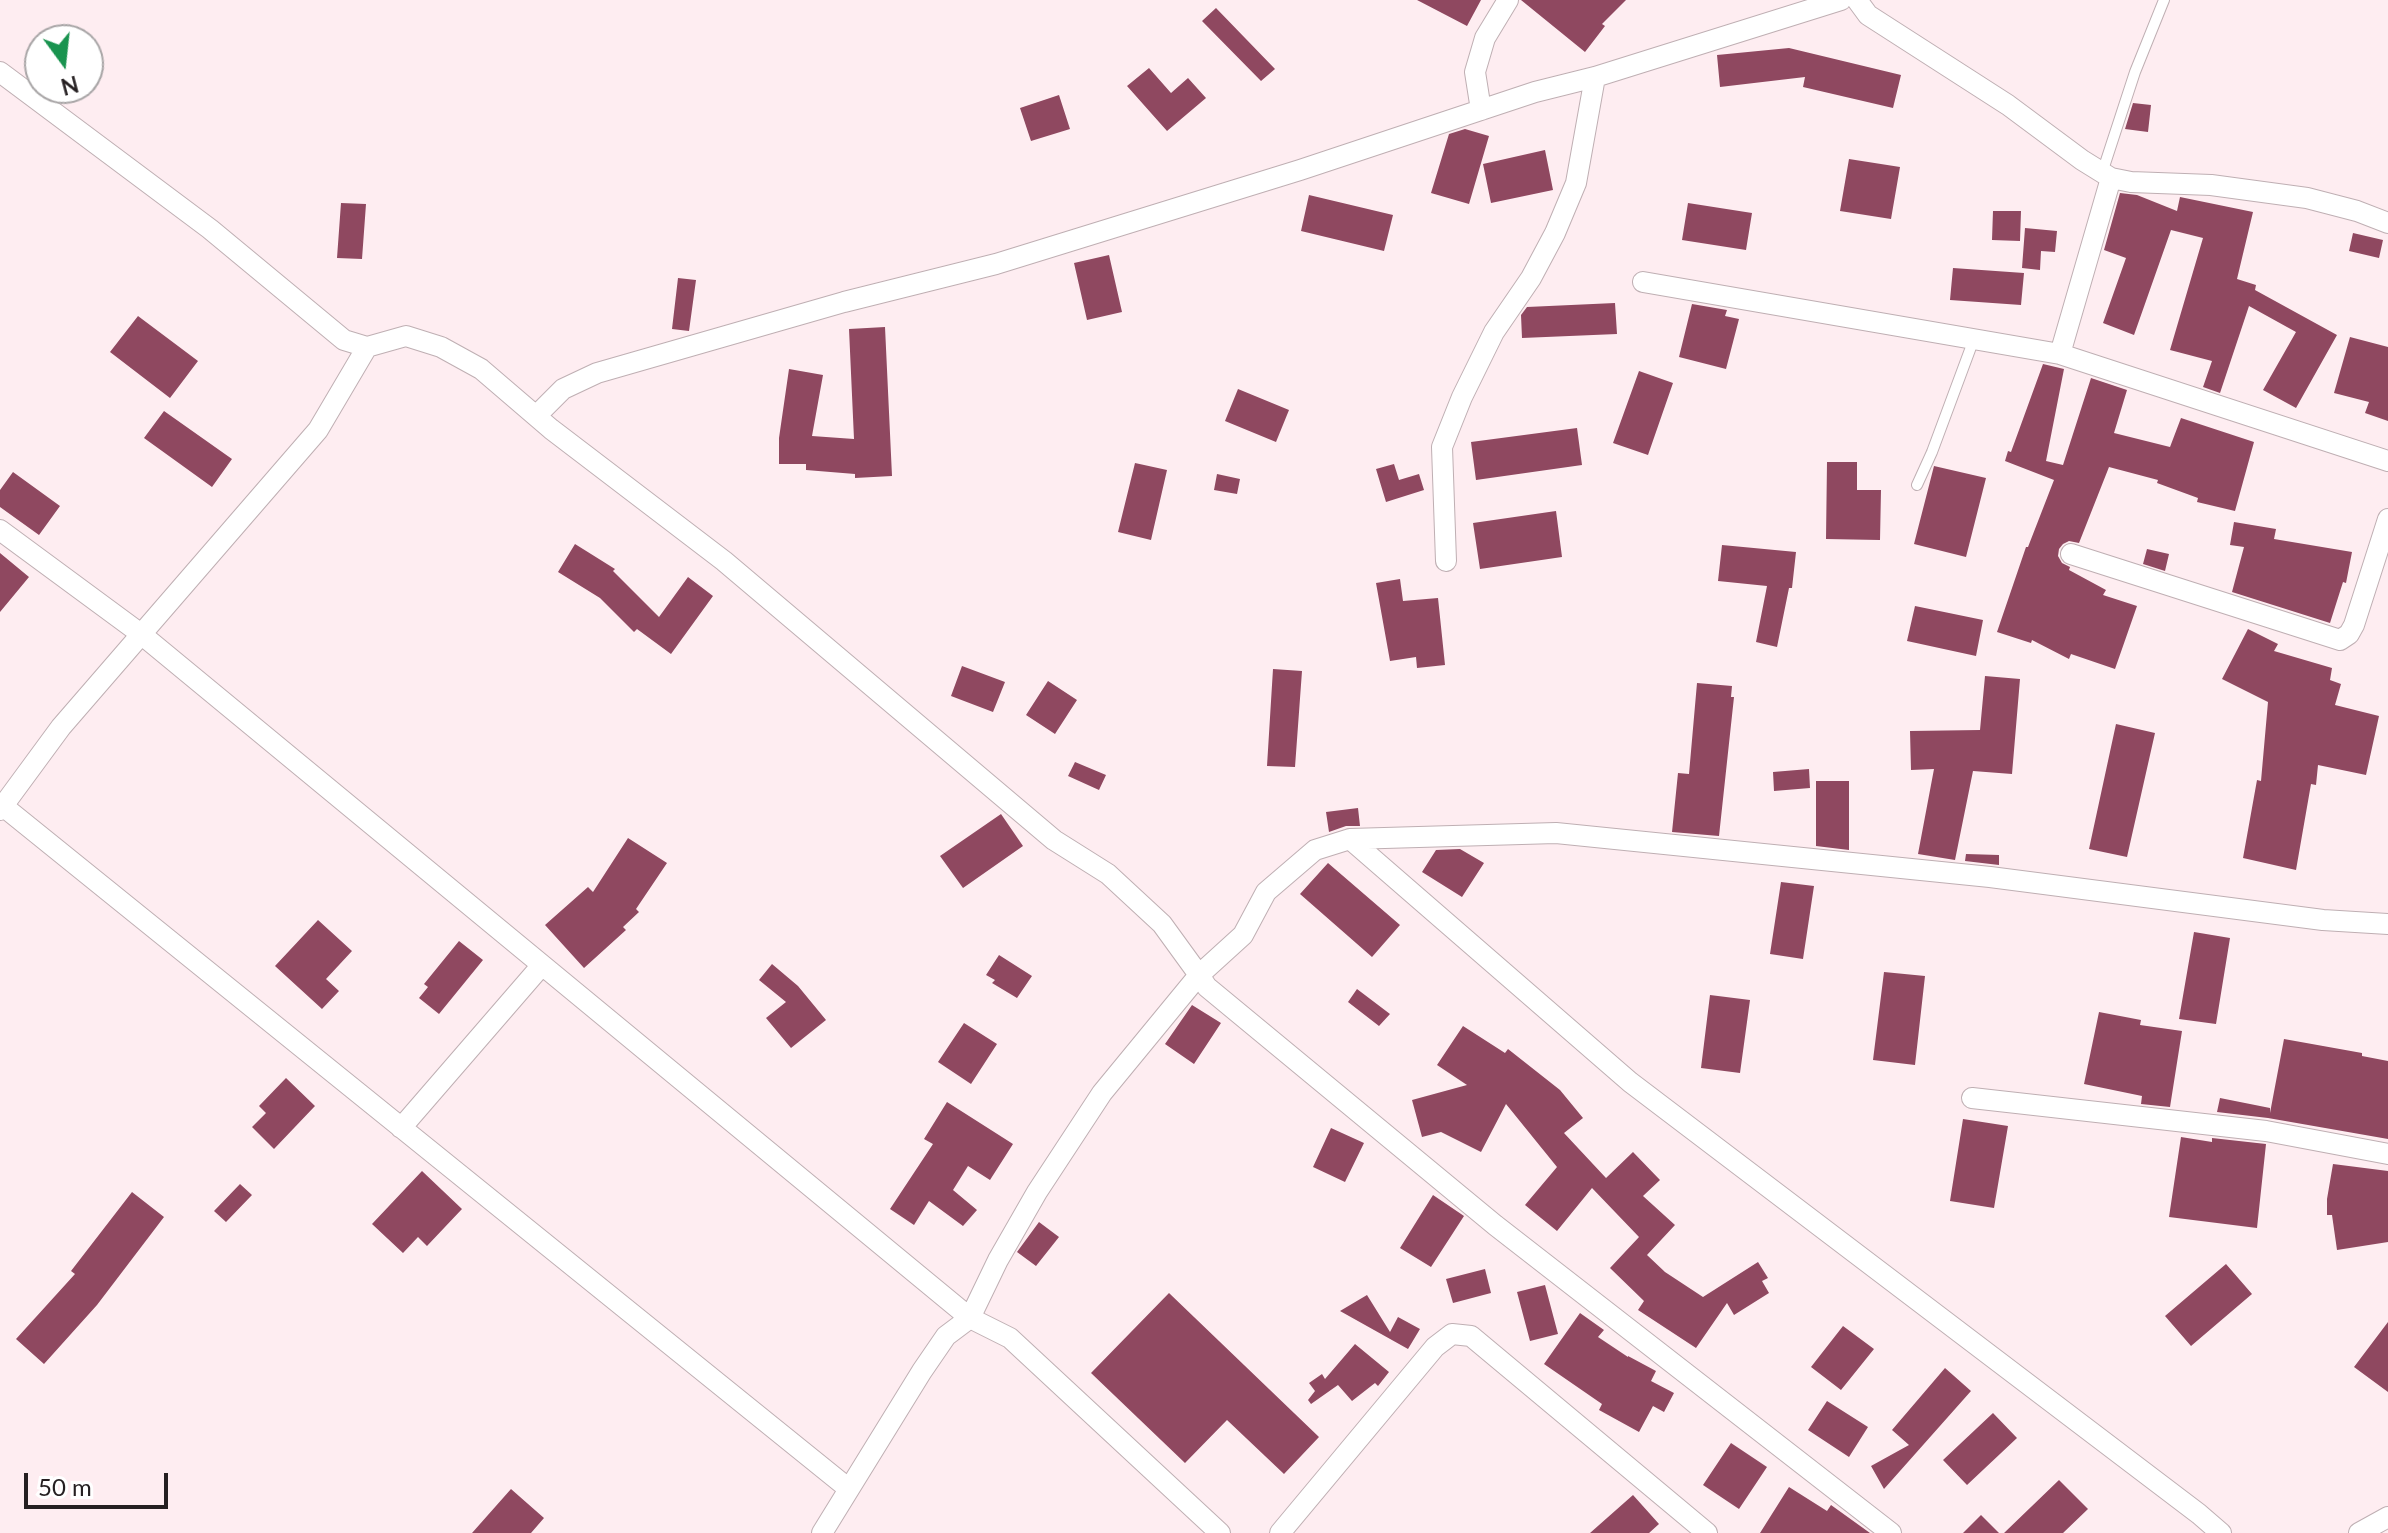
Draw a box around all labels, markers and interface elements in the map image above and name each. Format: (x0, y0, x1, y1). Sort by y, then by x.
north arrow (24, 24, 104, 104)
text: N (58, 70, 82, 101)
scale bar (28, 1457, 172, 1507)
text: 50 m (38, 1472, 92, 1501)

